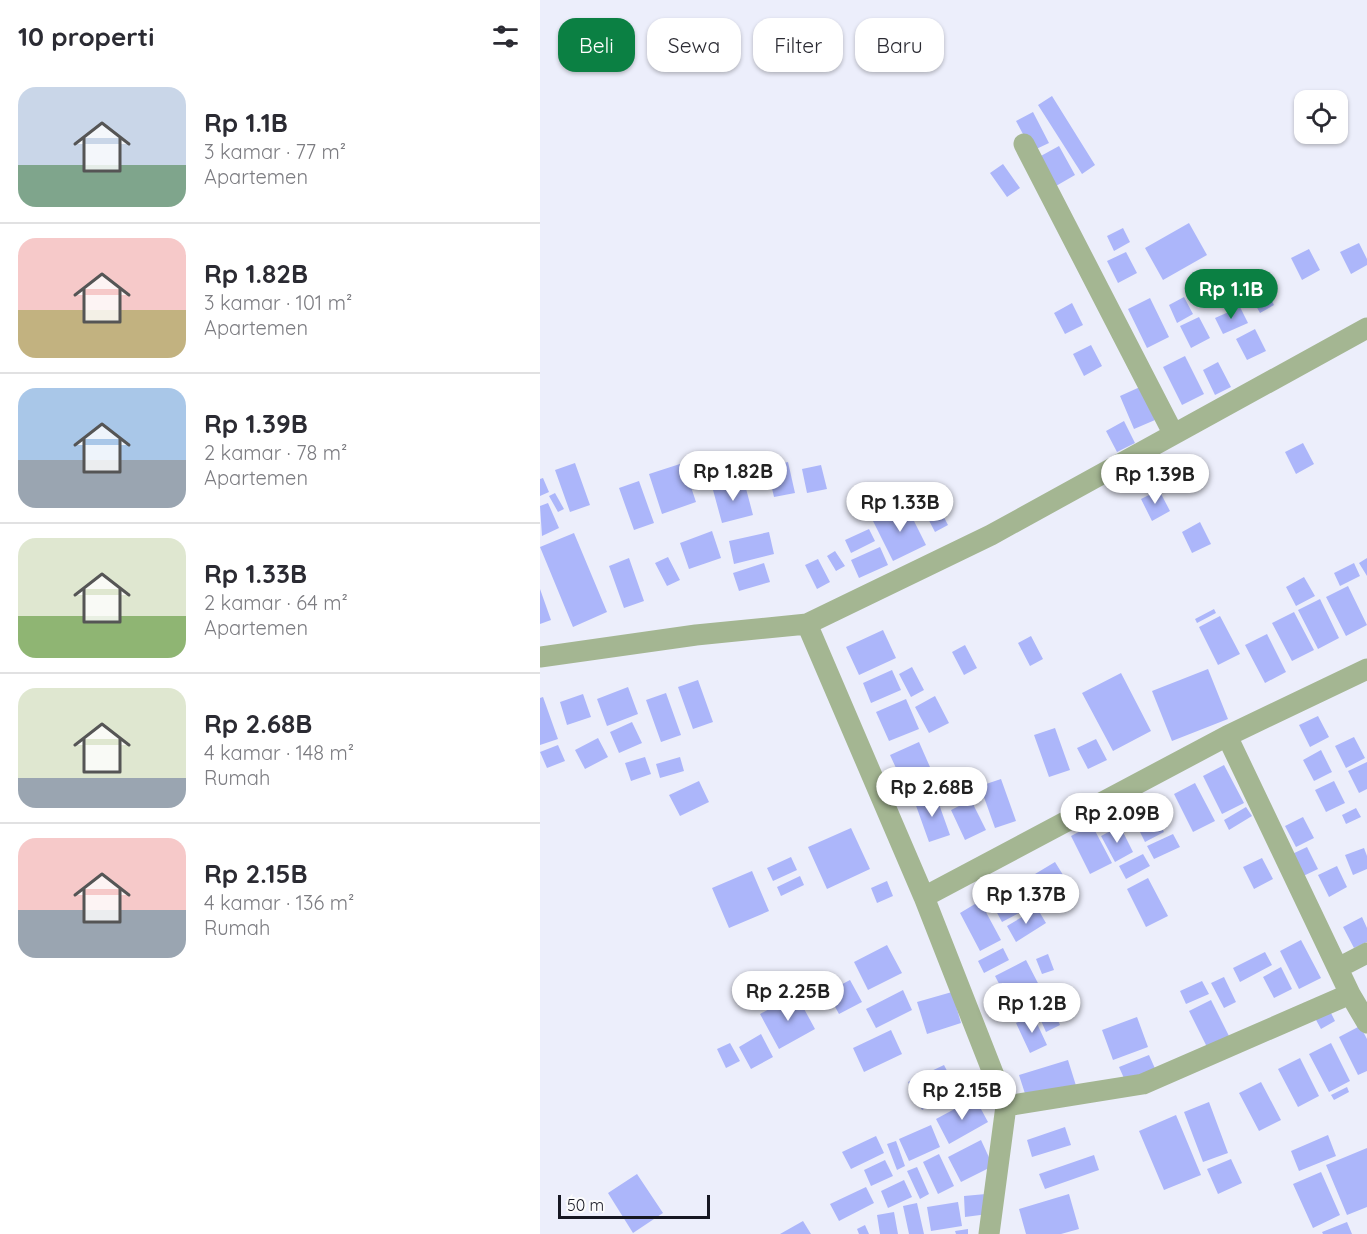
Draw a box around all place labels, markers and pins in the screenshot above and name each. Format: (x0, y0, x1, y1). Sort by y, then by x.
pin: Rp 1.1B (1176, 269, 1286, 320)
pin: Rp 1.82B (671, 451, 795, 502)
pin: Rp 1.39B (1093, 454, 1217, 505)
pin: Rp 1.33B (838, 482, 962, 533)
pin: Rp 2.68B (870, 767, 994, 818)
pin: Rp 2.09B (1055, 793, 1179, 844)
pin: Rp 1.37B (964, 874, 1088, 925)
pin: Rp 2.25B (726, 971, 850, 1022)
pin: Rp 1.2B (977, 983, 1087, 1034)
pin: Rp 2.15B (900, 1070, 1024, 1121)

